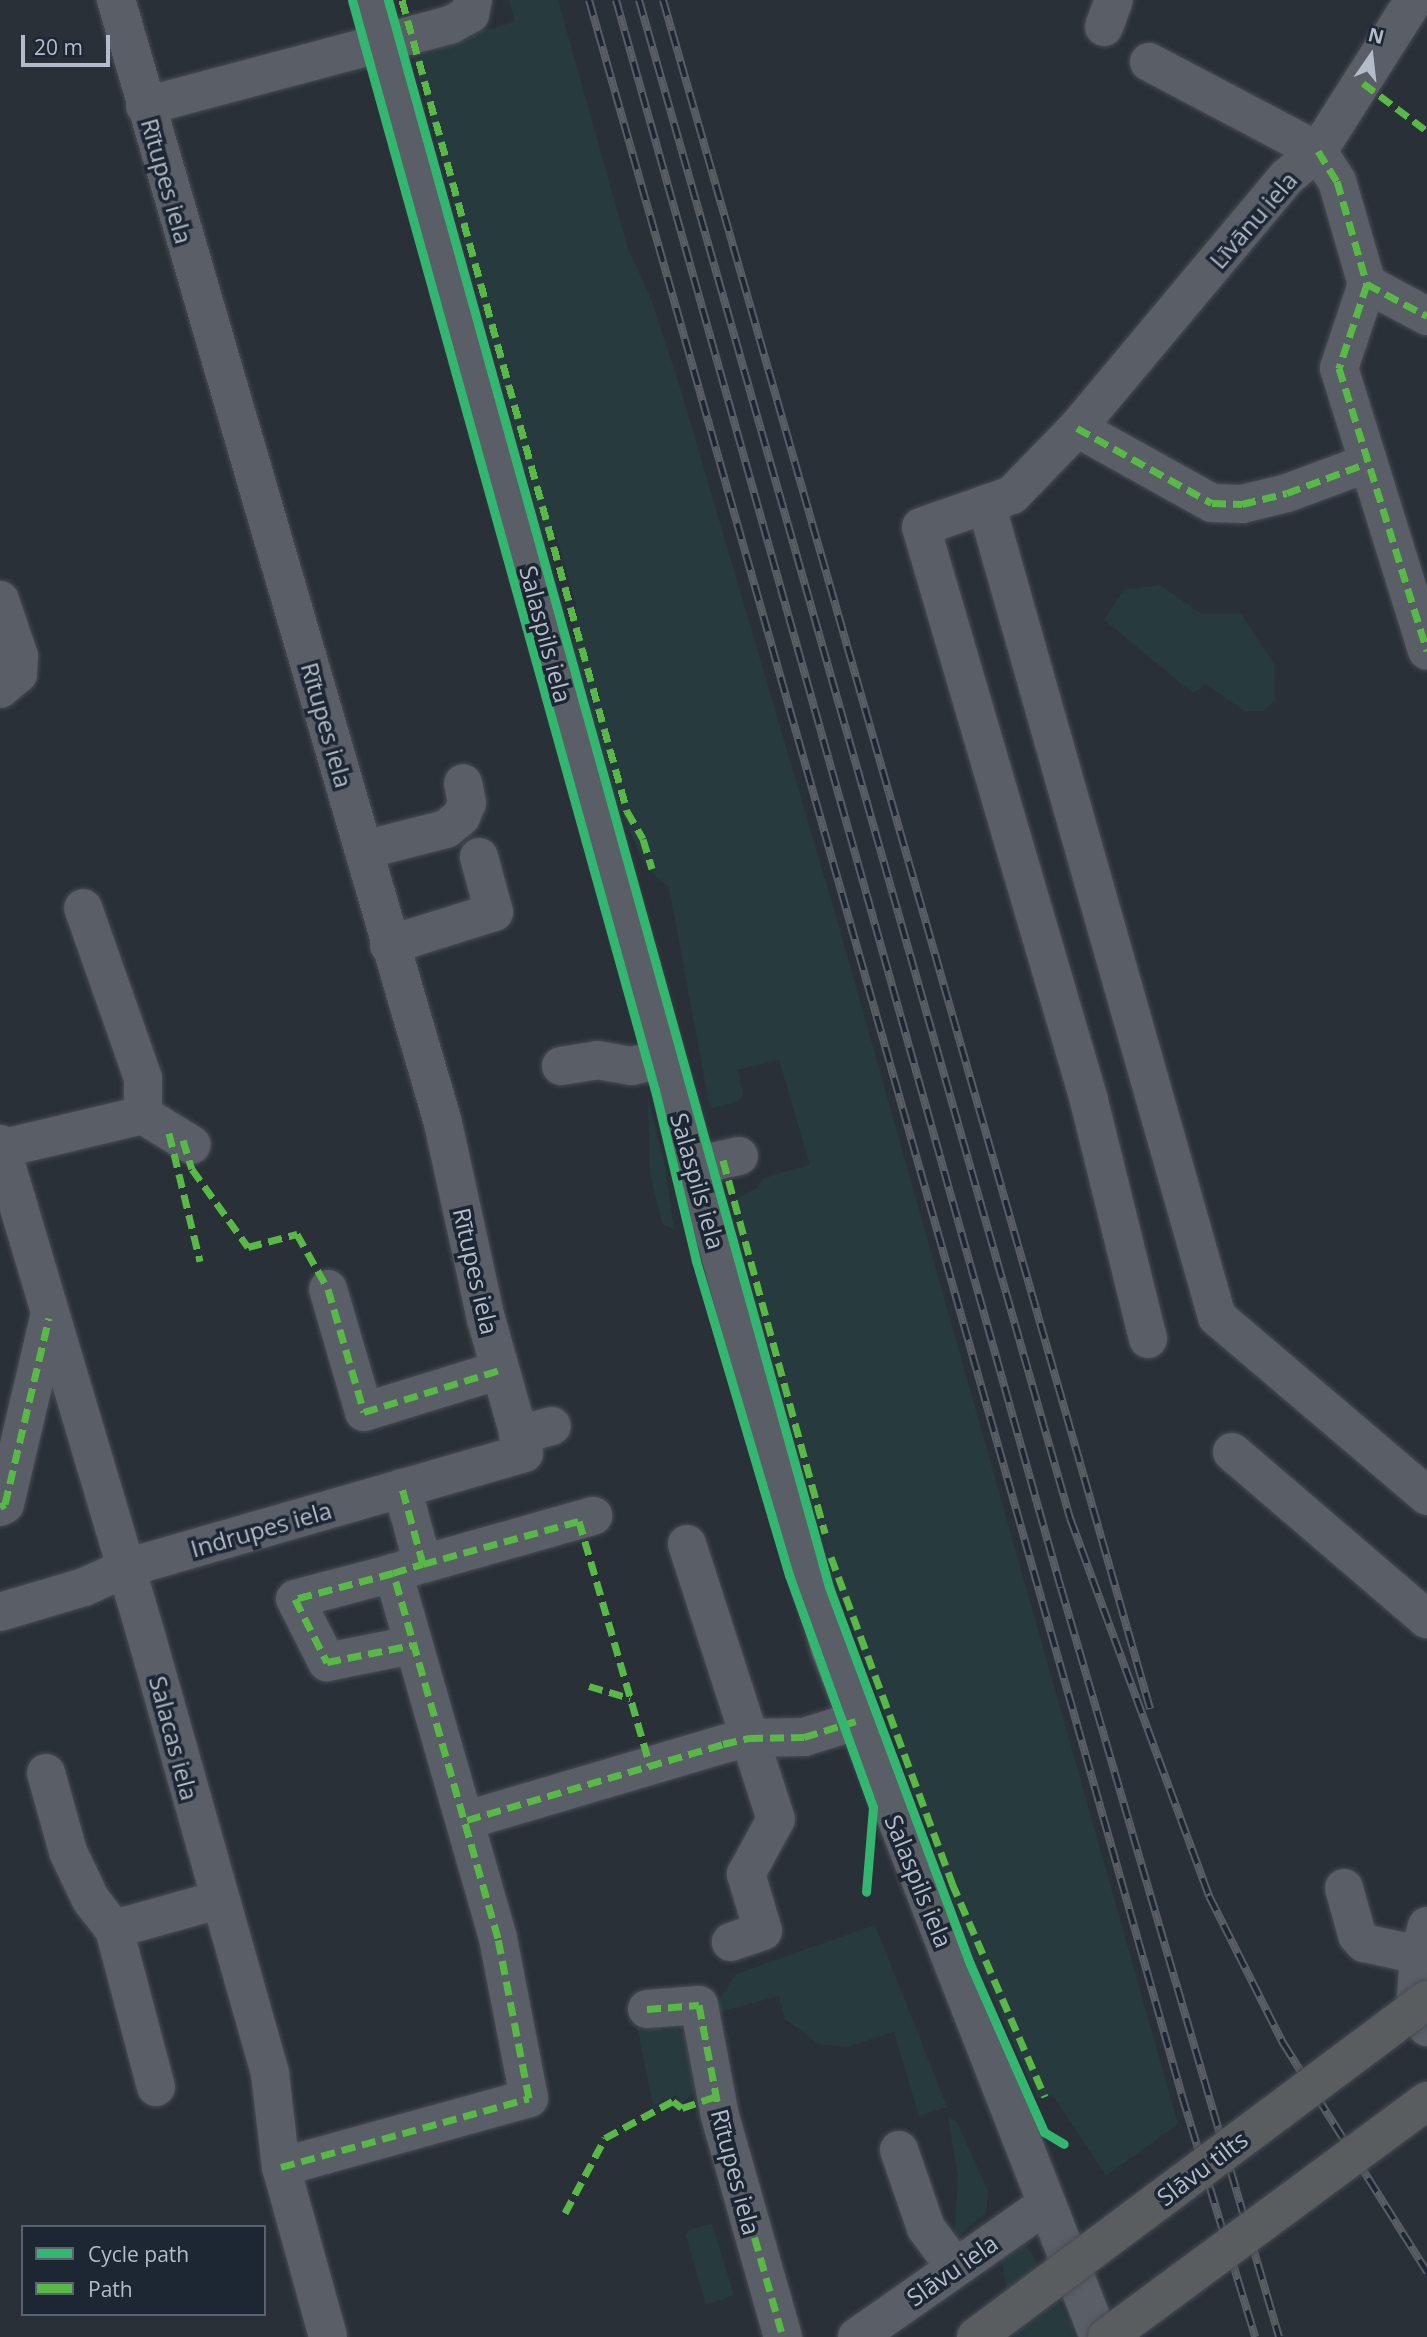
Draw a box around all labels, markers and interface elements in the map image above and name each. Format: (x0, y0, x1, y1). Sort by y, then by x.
scale bar (24, 21, 114, 65)
north arrow (1336, 21, 1406, 91)
text: N (1365, 21, 1387, 50)
text: 20 m (34, 33, 83, 61)
street label: Rītupes iela (135, 115, 199, 247)
street label: Līvānu iela (1203, 166, 1303, 274)
street label: Salaspils iela (514, 562, 578, 706)
street label: Rītupes iela (295, 659, 359, 791)
street label: Salaspils iela (665, 1109, 731, 1253)
street label: Rītupes iela (447, 1205, 505, 1337)
street label: Indrupes iela (187, 1495, 335, 1563)
street label: Salacas iela (144, 1673, 204, 1803)
street label: Salaspils iela (879, 1810, 959, 1952)
street label: Rītupes iela (705, 2106, 767, 2238)
street label: Slāvu tilts (1151, 2125, 1253, 2211)
legend (21, 2225, 266, 2316)
street label: Slāvu iela (901, 2228, 1003, 2312)
text: Cycle path (88, 2240, 189, 2268)
text: Path (88, 2275, 133, 2303)

